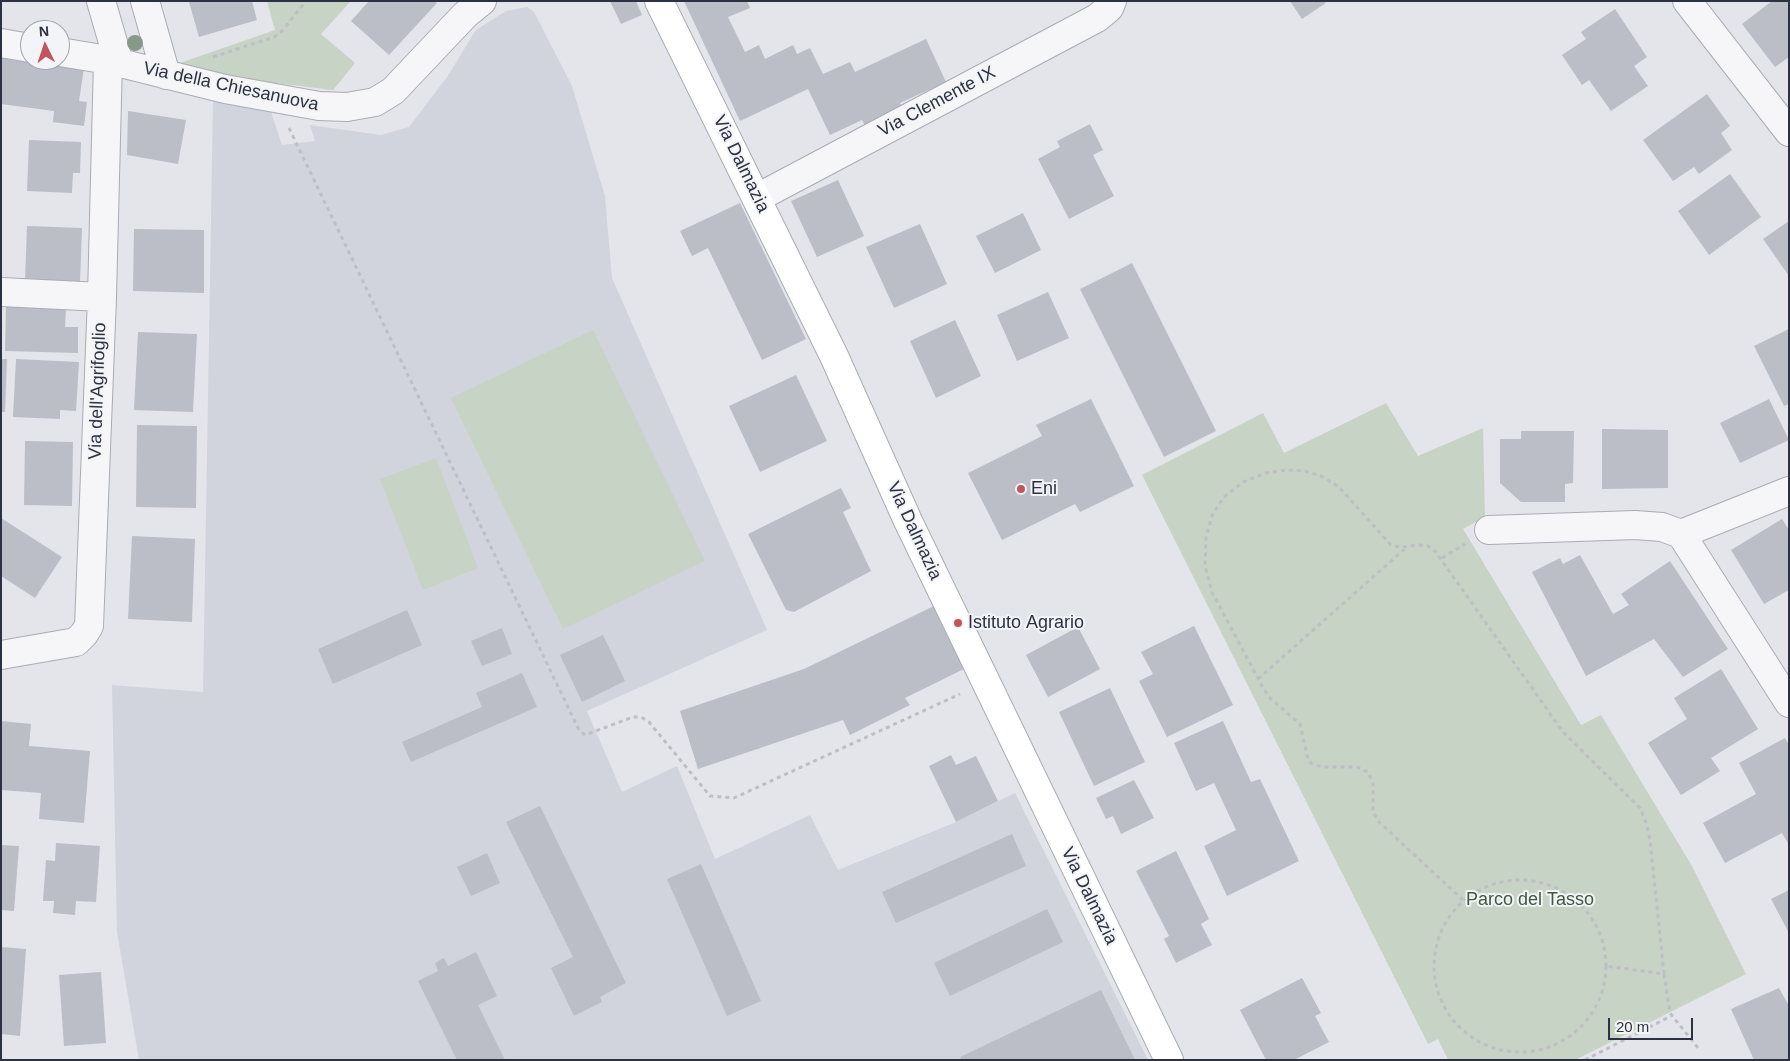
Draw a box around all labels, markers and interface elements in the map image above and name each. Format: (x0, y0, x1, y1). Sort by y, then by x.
north arrow (20, 20, 70, 70)
text: N (38, 23, 50, 39)
street label: Via della Chiesanuova (141, 58, 321, 116)
street label: Via Clemente IX (875, 62, 999, 142)
street label: Via Dalmazia (708, 112, 774, 216)
street label: Via dell'Agrifoglio (85, 322, 111, 460)
place label: Eni (1031, 478, 1057, 500)
street label: Via Dalmazia (882, 479, 946, 583)
marker: Eni (1015, 483, 1027, 495)
place label: Istituto Agrario (968, 612, 1084, 634)
marker: Istituto Agrario (952, 617, 964, 629)
street label: Via Dalmazia (1056, 844, 1122, 948)
park label: Parco del Tasso (1466, 889, 1594, 911)
scale bar (1610, 1008, 1695, 1040)
text: 20 m (1616, 1018, 1649, 1035)

